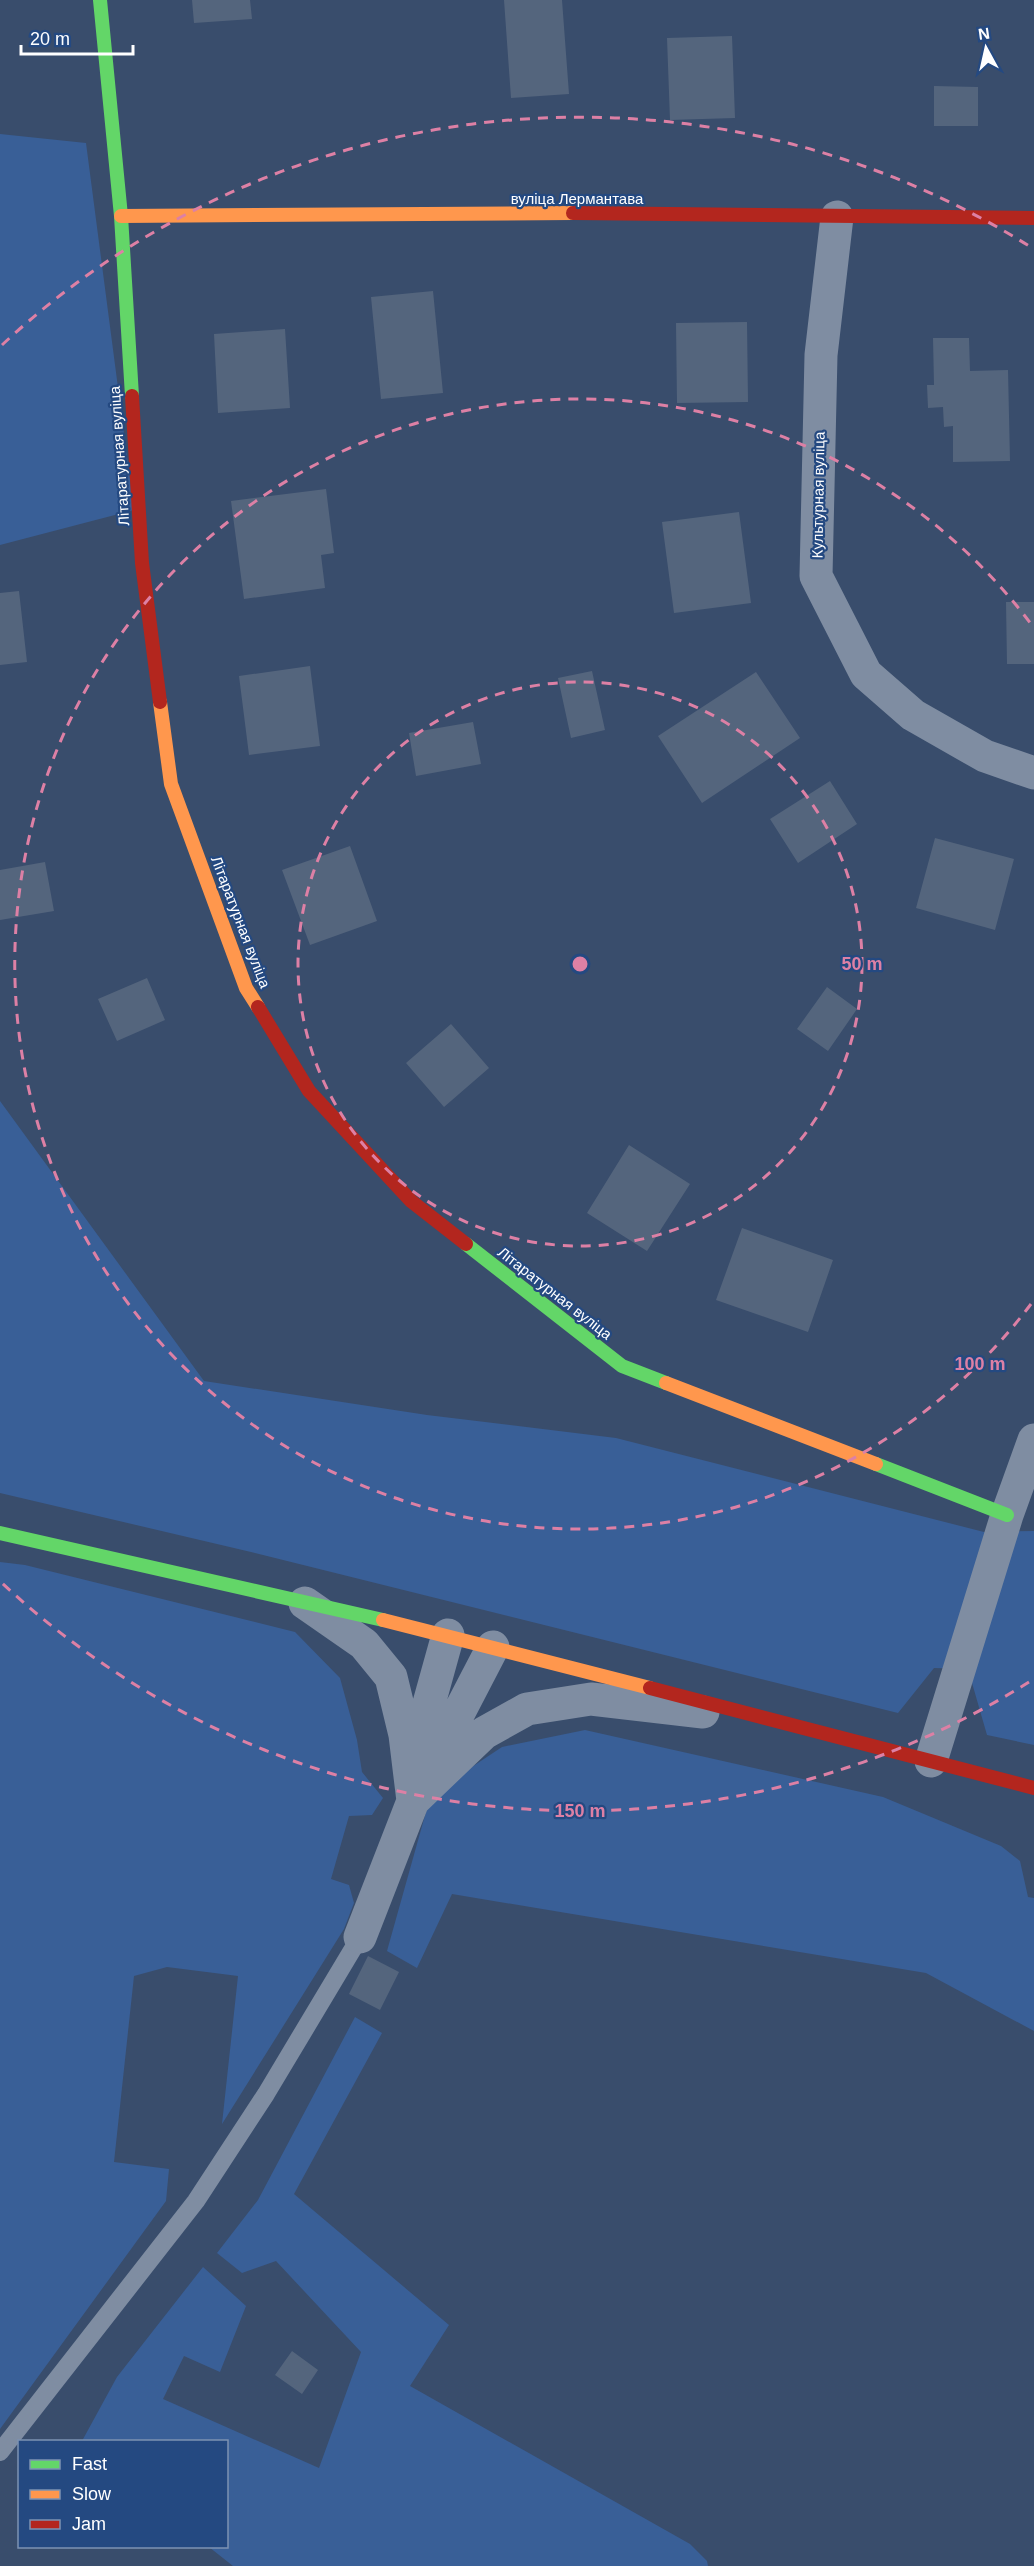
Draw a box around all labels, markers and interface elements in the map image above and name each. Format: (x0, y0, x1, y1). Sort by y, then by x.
scale bar (21, 18, 134, 56)
north arrow (956, 18, 1016, 78)
text: N (977, 24, 991, 43)
text: 20 m (30, 29, 70, 49)
street label: вуліца Лермантава (511, 190, 644, 207)
street label: Літаратурная вуліца (106, 385, 132, 526)
street label: Культурная вуліца (808, 431, 828, 559)
street label: Літаратурная вуліца (208, 854, 274, 991)
centre of rings (570, 954, 590, 974)
text: 50 m (841, 954, 883, 974)
street label: Літаратурная вуліца (495, 1243, 616, 1343)
text: 100 m (954, 1354, 1006, 1374)
text: 150 m (554, 1801, 606, 1821)
legend (18, 2440, 228, 2548)
text: Fast (72, 2454, 107, 2474)
text: Slow (72, 2484, 112, 2504)
text: Jam (72, 2514, 106, 2534)

